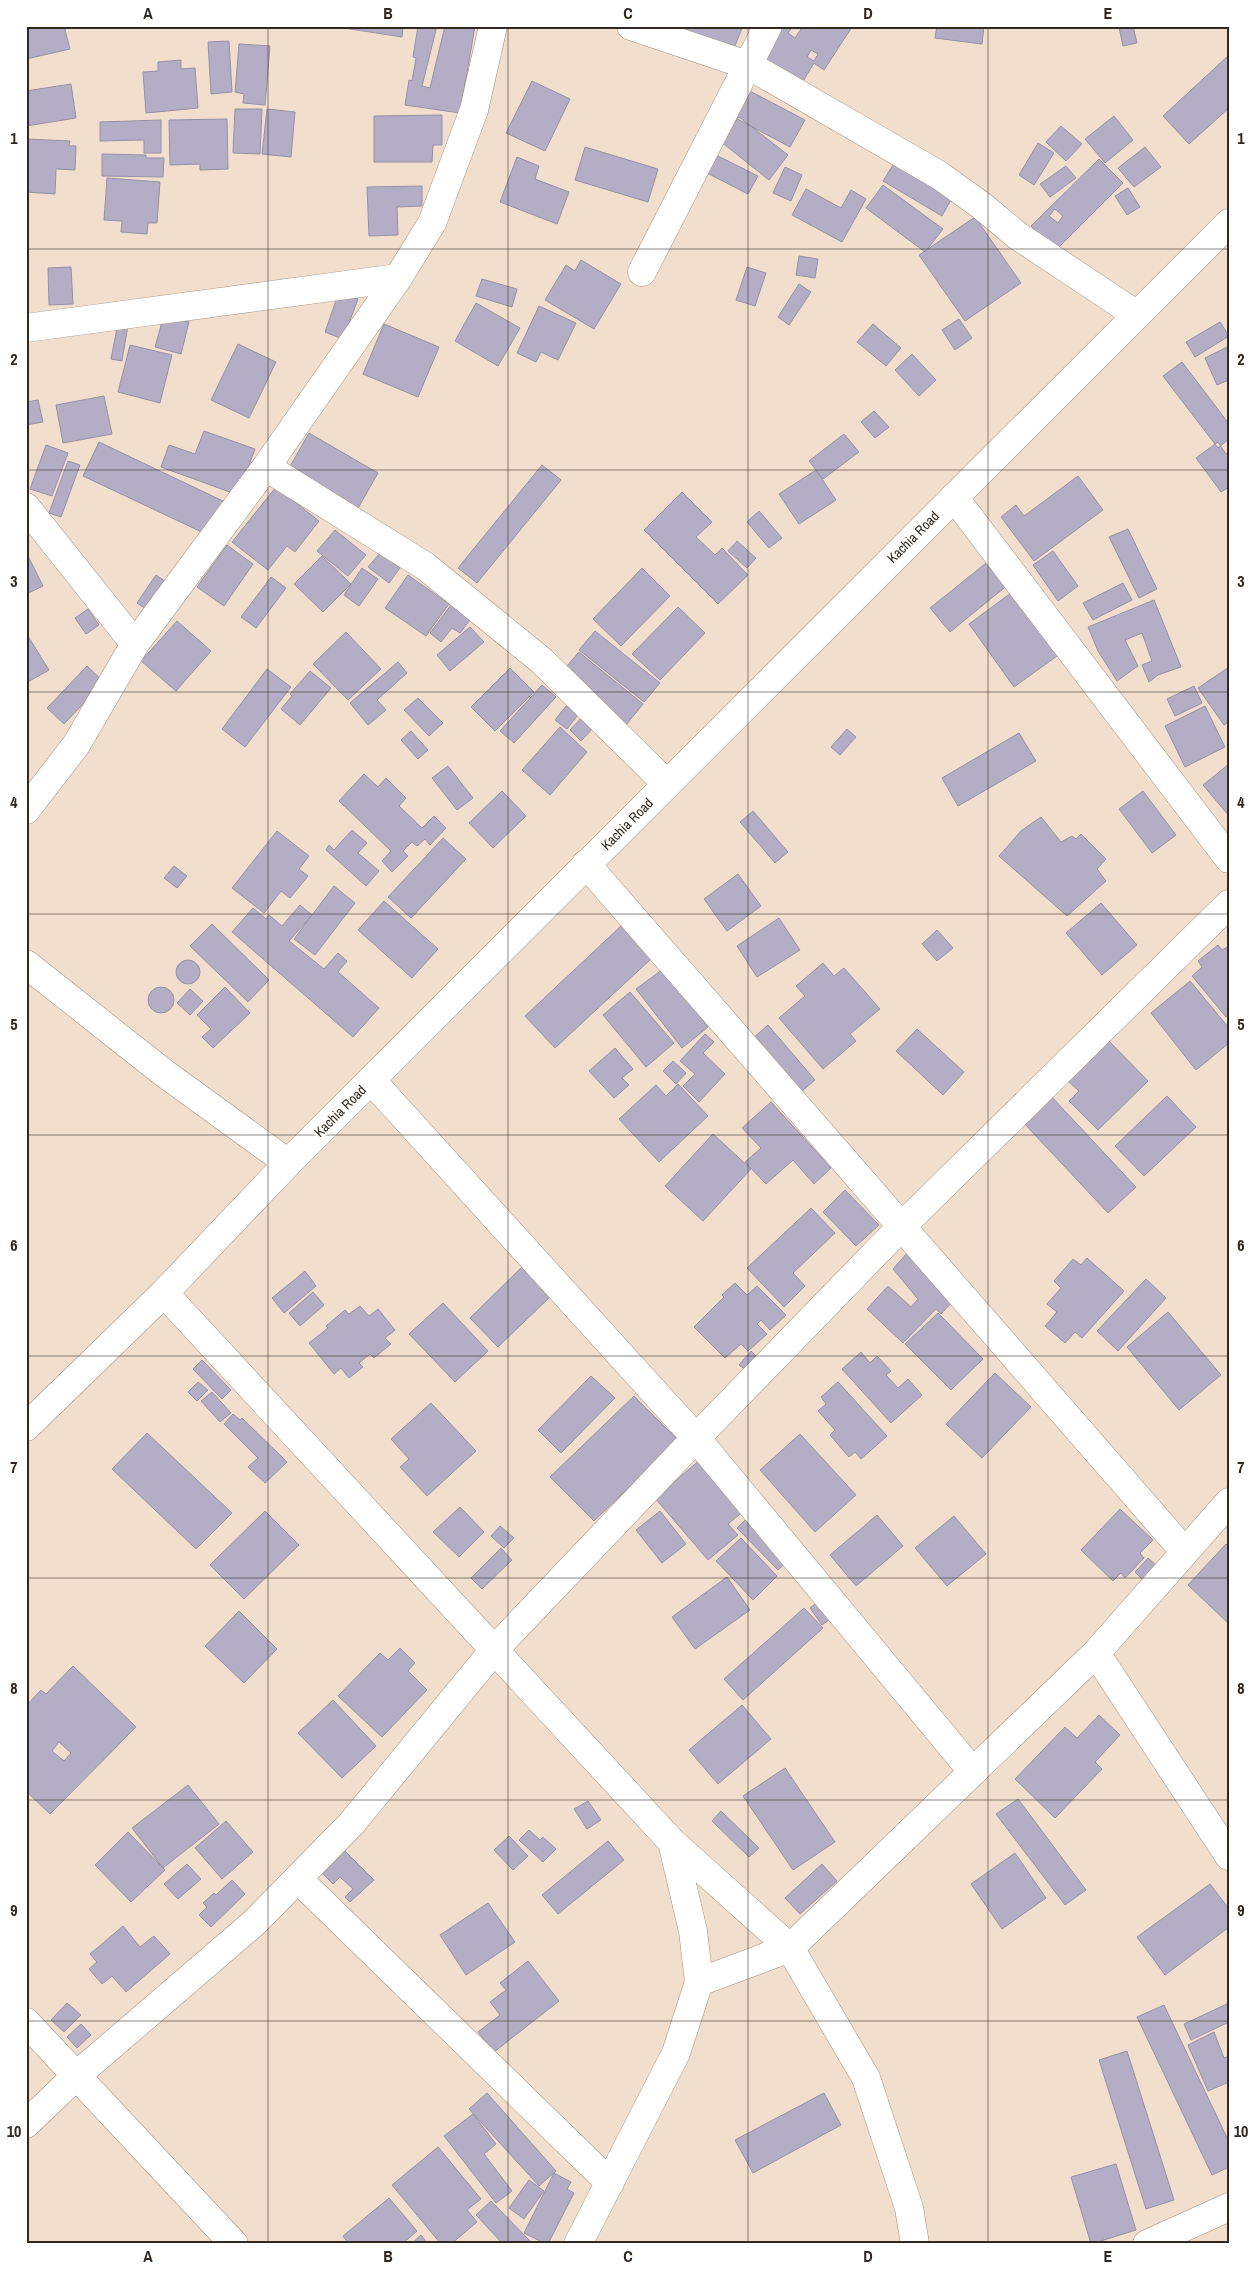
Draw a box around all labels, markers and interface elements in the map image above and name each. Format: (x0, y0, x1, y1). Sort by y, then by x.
text: A (143, 2, 153, 24)
text: B (383, 2, 393, 24)
text: C (623, 2, 633, 24)
text: D (863, 2, 873, 24)
text: E (1104, 2, 1113, 24)
text: 1 (10, 127, 18, 149)
text: 1 (1237, 127, 1245, 149)
text: 2 (10, 348, 18, 370)
text: 2 (1237, 348, 1245, 370)
street label: Kachia Road (883, 507, 943, 567)
text: 3 (10, 570, 18, 592)
text: 3 (1237, 570, 1245, 592)
text: 4 (10, 791, 18, 813)
text: 4 (1237, 791, 1245, 813)
street label: Kachia Road (597, 794, 657, 854)
text: 5 (10, 1013, 18, 1035)
text: 5 (1237, 1013, 1245, 1035)
street label: Kachia Road (310, 1081, 370, 1141)
text: 6 (10, 1234, 18, 1256)
text: 6 (1237, 1234, 1245, 1256)
text: 7 (10, 1456, 18, 1478)
text: 7 (1237, 1456, 1245, 1478)
text: 8 (10, 1677, 18, 1699)
text: 8 (1237, 1677, 1245, 1699)
text: 9 (10, 1899, 18, 1921)
text: 9 (1237, 1899, 1245, 1921)
text: 10 (7, 2120, 21, 2142)
text: 10 (1234, 2120, 1248, 2142)
text: A (143, 2245, 153, 2267)
text: B (383, 2245, 393, 2267)
text: C (623, 2245, 633, 2267)
text: D (863, 2245, 873, 2267)
text: E (1104, 2245, 1113, 2267)

